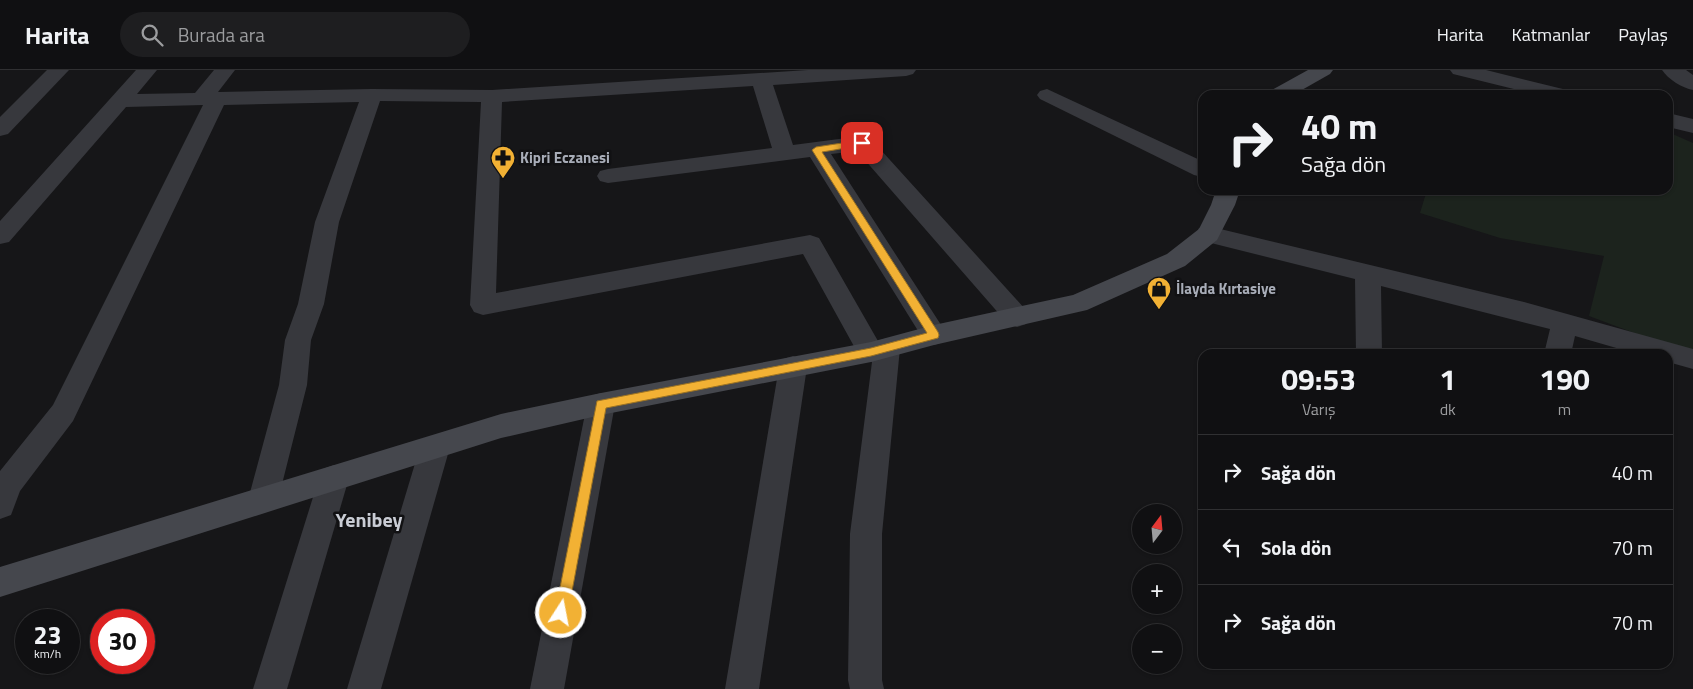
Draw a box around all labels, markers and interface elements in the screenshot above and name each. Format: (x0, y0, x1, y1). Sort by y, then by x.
search box (120, 12, 470, 57)
text: Harita (25, 17, 90, 53)
text: Burada ara (178, 20, 265, 49)
icon: search (138, 21, 166, 49)
text: Harita (1437, 21, 1484, 48)
text: Katmanlar (1512, 21, 1590, 48)
text: Paylaş (1618, 21, 1668, 48)
text: 40 m (1301, 99, 1377, 153)
icon: right (1218, 110, 1283, 175)
pin (841, 122, 883, 164)
icon: arrive (848, 129, 876, 157)
pharmacy icon: Kipri Eczanesi (490, 145, 516, 179)
place label: Kipri Eczanesi (520, 146, 610, 169)
text: Sağa dön (1301, 147, 1386, 181)
shop icon: İlayda Kırtasiye (1146, 276, 1172, 310)
place label: İlayda Kırtasiye (1176, 277, 1276, 300)
text: 09:53 (1281, 356, 1356, 402)
text: 1 (1439, 356, 1456, 402)
text: 190 (1539, 356, 1590, 402)
text: Varış (1302, 397, 1335, 421)
text: dk (1440, 397, 1456, 421)
text: m (1558, 397, 1571, 421)
icon: right (1218, 458, 1246, 486)
text: Sağa dön (1261, 458, 1336, 487)
text: 40 m (1612, 458, 1653, 487)
district label: Yenibey (335, 504, 403, 535)
north arrow (1132, 504, 1182, 554)
map controls (1132, 504, 1182, 674)
icon: left (1218, 533, 1246, 561)
text: Sola dön (1261, 533, 1332, 562)
text: 70 m (1612, 533, 1653, 562)
button: + (1132, 564, 1182, 614)
position arrow (534, 586, 586, 638)
icon: right (1218, 608, 1246, 636)
text: Sağa dön (1261, 608, 1336, 637)
text: 70 m (1612, 608, 1653, 637)
speed limit sign: 30 (90, 609, 155, 674)
text: 23 (33, 616, 62, 654)
button: − (1132, 624, 1182, 674)
text: km/h (34, 644, 61, 663)

